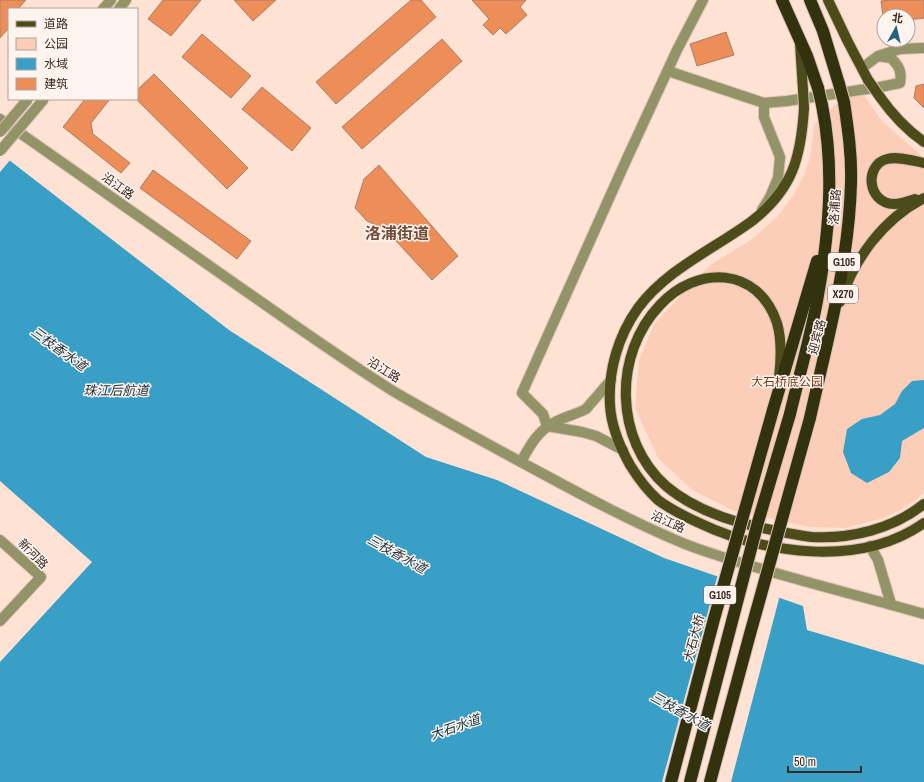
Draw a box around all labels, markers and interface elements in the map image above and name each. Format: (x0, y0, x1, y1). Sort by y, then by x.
legend (8, 8, 138, 100)
north arrow (876, 8, 916, 48)
text: 北 (891, 10, 904, 26)
text: 道路 (44, 16, 68, 32)
text: 公园 (44, 36, 68, 52)
text: 水域 (44, 56, 68, 72)
text: 建筑 (44, 76, 68, 92)
street label: 沿江路 (99, 169, 137, 203)
street label: 洛浦路 (826, 188, 844, 226)
district label: 洛浦街道 (365, 222, 429, 244)
road number: G105 (828, 253, 860, 271)
road number: X270 (828, 285, 858, 303)
street label: 迎宾路 (805, 318, 829, 356)
water label: 三枝香水道 (28, 323, 92, 376)
street label: 沿江路 (364, 354, 404, 386)
park label: 大石桥底公园 (751, 374, 823, 390)
water label: 珠江后航道 (83, 382, 150, 399)
street label: 沿江路 (648, 507, 688, 537)
water label: 三枝香水道 (364, 531, 431, 578)
street label: 新河路 (15, 536, 51, 572)
road number: G105 (704, 586, 736, 604)
street label: 大石大桥 (680, 613, 708, 663)
water label: 三枝香水道 (647, 688, 714, 735)
water label: 大石水道 (428, 710, 484, 744)
scale bar (788, 748, 861, 774)
text: 50 m (794, 754, 816, 770)

